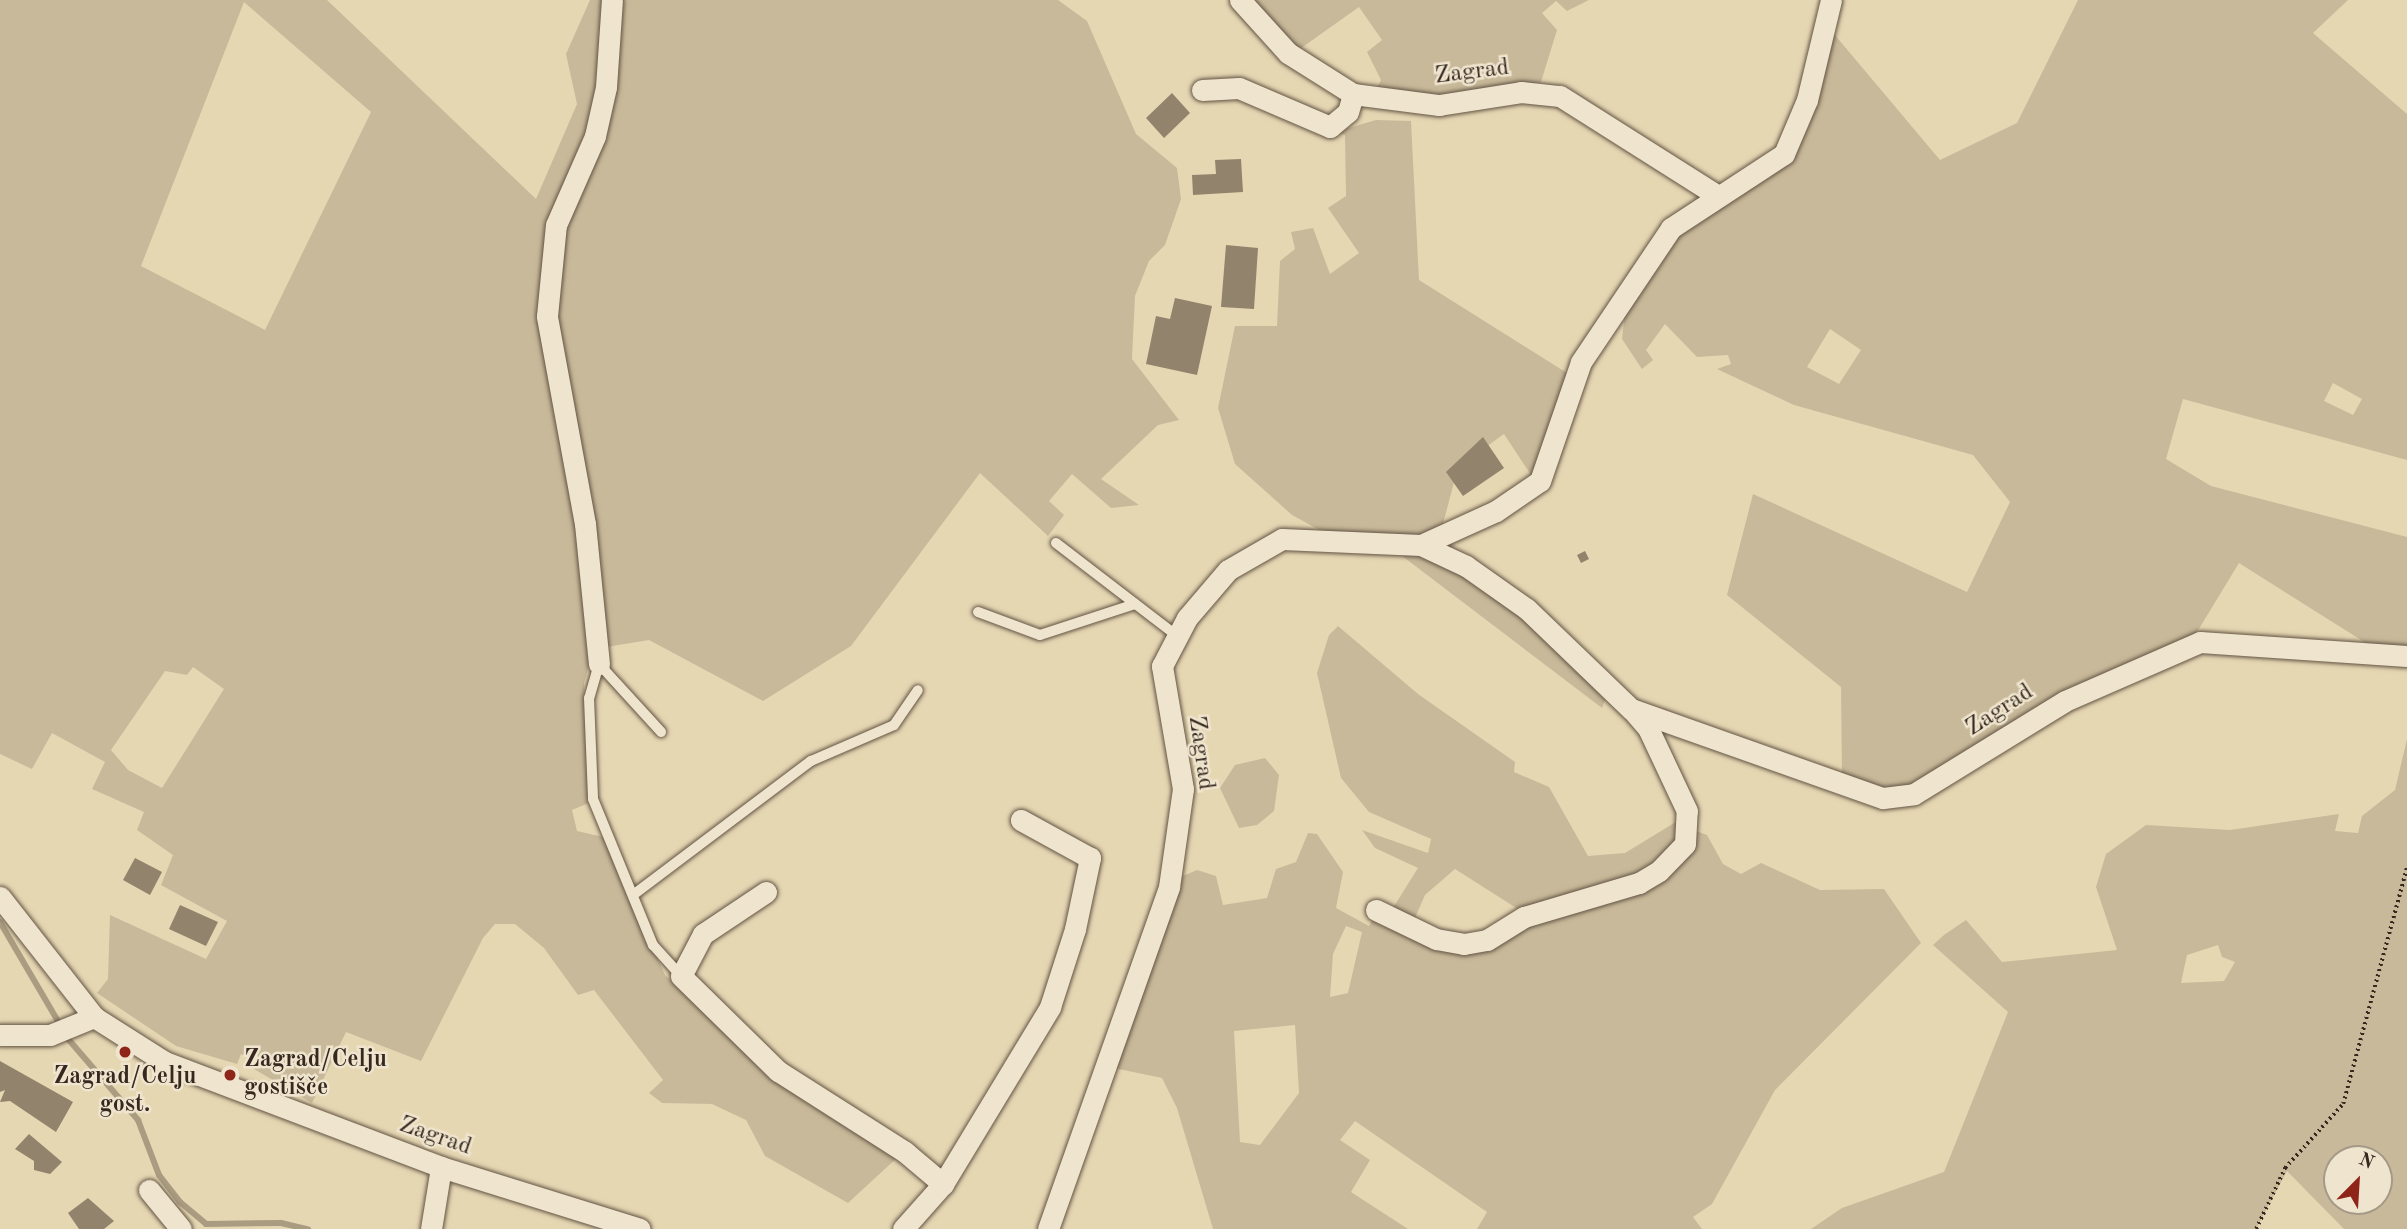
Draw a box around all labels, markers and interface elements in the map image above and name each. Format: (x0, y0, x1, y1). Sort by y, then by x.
street label: Zagrad (1433, 54, 1511, 92)
street label: Zagrad (1961, 679, 2039, 743)
street label: Zagrad (1181, 714, 1219, 792)
marker: Zagrad/Celju gost. (117, 1044, 133, 1060)
place label: Zagrad/Celju gostišče (244, 1047, 387, 1103)
place label: Zagrad/Celju gost. (54, 1064, 196, 1120)
marker: Zagrad/Celju gostišče (222, 1067, 238, 1083)
street label: Zagrad (395, 1111, 475, 1163)
north arrow (2323, 1145, 2393, 1215)
text: N (2355, 1151, 2376, 1174)

